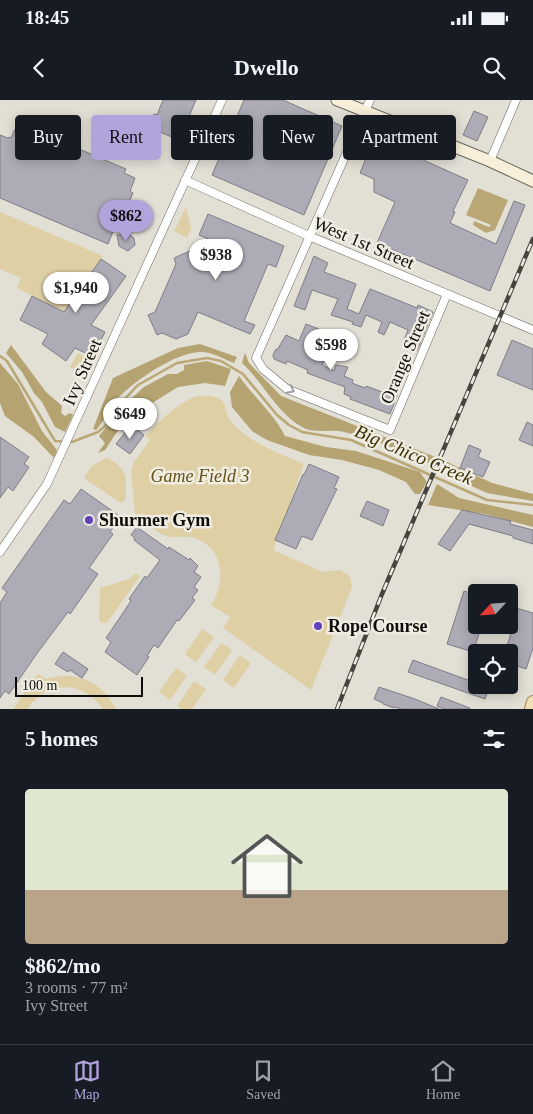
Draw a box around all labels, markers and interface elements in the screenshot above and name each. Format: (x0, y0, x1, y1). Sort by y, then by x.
text: 18:45 (25, 7, 69, 28)
icon: back (25, 54, 53, 82)
icon: search (480, 54, 508, 82)
text: Dwello (234, 55, 299, 80)
chip: Buy (15, 115, 81, 160)
chip: Rent (91, 115, 161, 160)
chip: Filters (171, 115, 253, 160)
chip: New (263, 115, 333, 160)
chip: Apartment (343, 115, 456, 160)
pin: $862 (96, 200, 156, 242)
text: $862 (110, 207, 142, 224)
street label: West 1st Street (311, 213, 417, 273)
pin: $938 (186, 238, 246, 281)
text: $938 (200, 246, 232, 263)
pin: $1,940 (35, 272, 117, 314)
text: $1,940 (54, 279, 98, 296)
street label: Orange Street (376, 307, 434, 407)
pin: $598 (301, 328, 361, 371)
street label: Ivy Street (59, 336, 105, 408)
text: $598 (315, 336, 347, 353)
one-way arrow (286, 384, 295, 394)
pin: $649 (100, 398, 160, 440)
text: $649 (114, 405, 146, 422)
water label: Big Chico Creek (352, 420, 476, 489)
park label: Game Field 3 (151, 466, 249, 486)
place label: Shurmer Gym (99, 510, 210, 530)
marker: Shurmer Gym (83, 514, 95, 526)
north arrow (468, 584, 518, 634)
map controls (468, 584, 518, 694)
place label: Rope Course (328, 616, 428, 636)
marker: Rope Course (312, 620, 324, 632)
button: locate (468, 644, 518, 694)
scale bar (15, 674, 142, 697)
text: 100 m (22, 678, 57, 693)
icon: filters (480, 725, 508, 753)
text: 5 homes (25, 727, 98, 751)
icon: home (222, 821, 312, 911)
text: $862/mo (25, 954, 101, 978)
text: 3 rooms · 77 m² (25, 979, 128, 996)
text: Ivy Street (25, 997, 88, 1014)
tab: Map (73, 1057, 101, 1103)
tab: Saved (246, 1057, 280, 1103)
tab: Home (426, 1057, 460, 1103)

